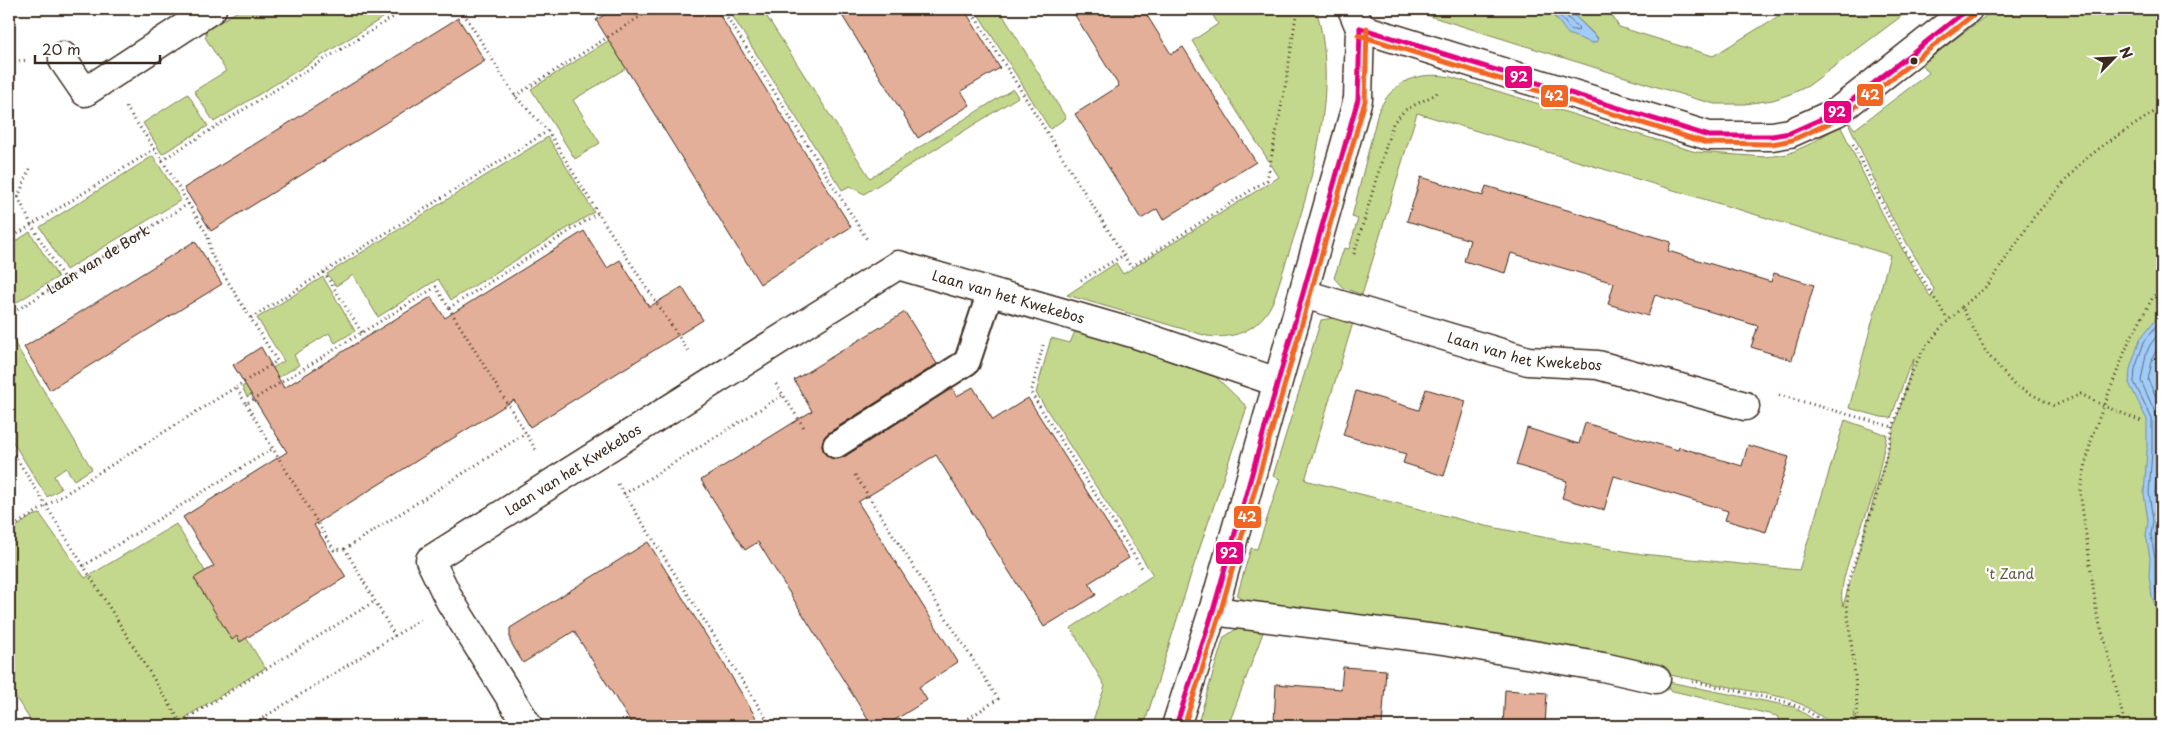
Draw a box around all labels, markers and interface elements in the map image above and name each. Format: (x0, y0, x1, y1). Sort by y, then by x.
scale bar (35, 32, 160, 64)
north arrow (2088, 32, 2138, 82)
text: 20 m (42, 37, 81, 60)
text: N (2114, 43, 2138, 62)
unlabelled marker (1909, 56, 1919, 66)
line badge: 92 (1504, 65, 1533, 89)
text: 92 (1510, 66, 1528, 87)
line badge: 42 (1856, 83, 1884, 107)
line badge: 42 (1540, 84, 1569, 108)
text: 42 (1861, 84, 1880, 105)
text: 42 (1545, 85, 1564, 106)
line badge: 92 (1823, 100, 1852, 124)
text: 92 (1828, 101, 1846, 122)
street label: Laan van de Bork (43, 219, 153, 299)
street label: Laan van het Kwekebos (930, 264, 1087, 329)
street label: Laan van het Kwekebos (1445, 326, 1605, 376)
street label: Laan van het Kwekebos (500, 418, 645, 520)
line badge: 42 (1233, 505, 1262, 529)
text: 42 (1238, 506, 1257, 527)
line badge: 92 (1215, 541, 1244, 565)
text: 92 (1220, 542, 1238, 563)
park label: 't Zand (1986, 563, 2034, 584)

